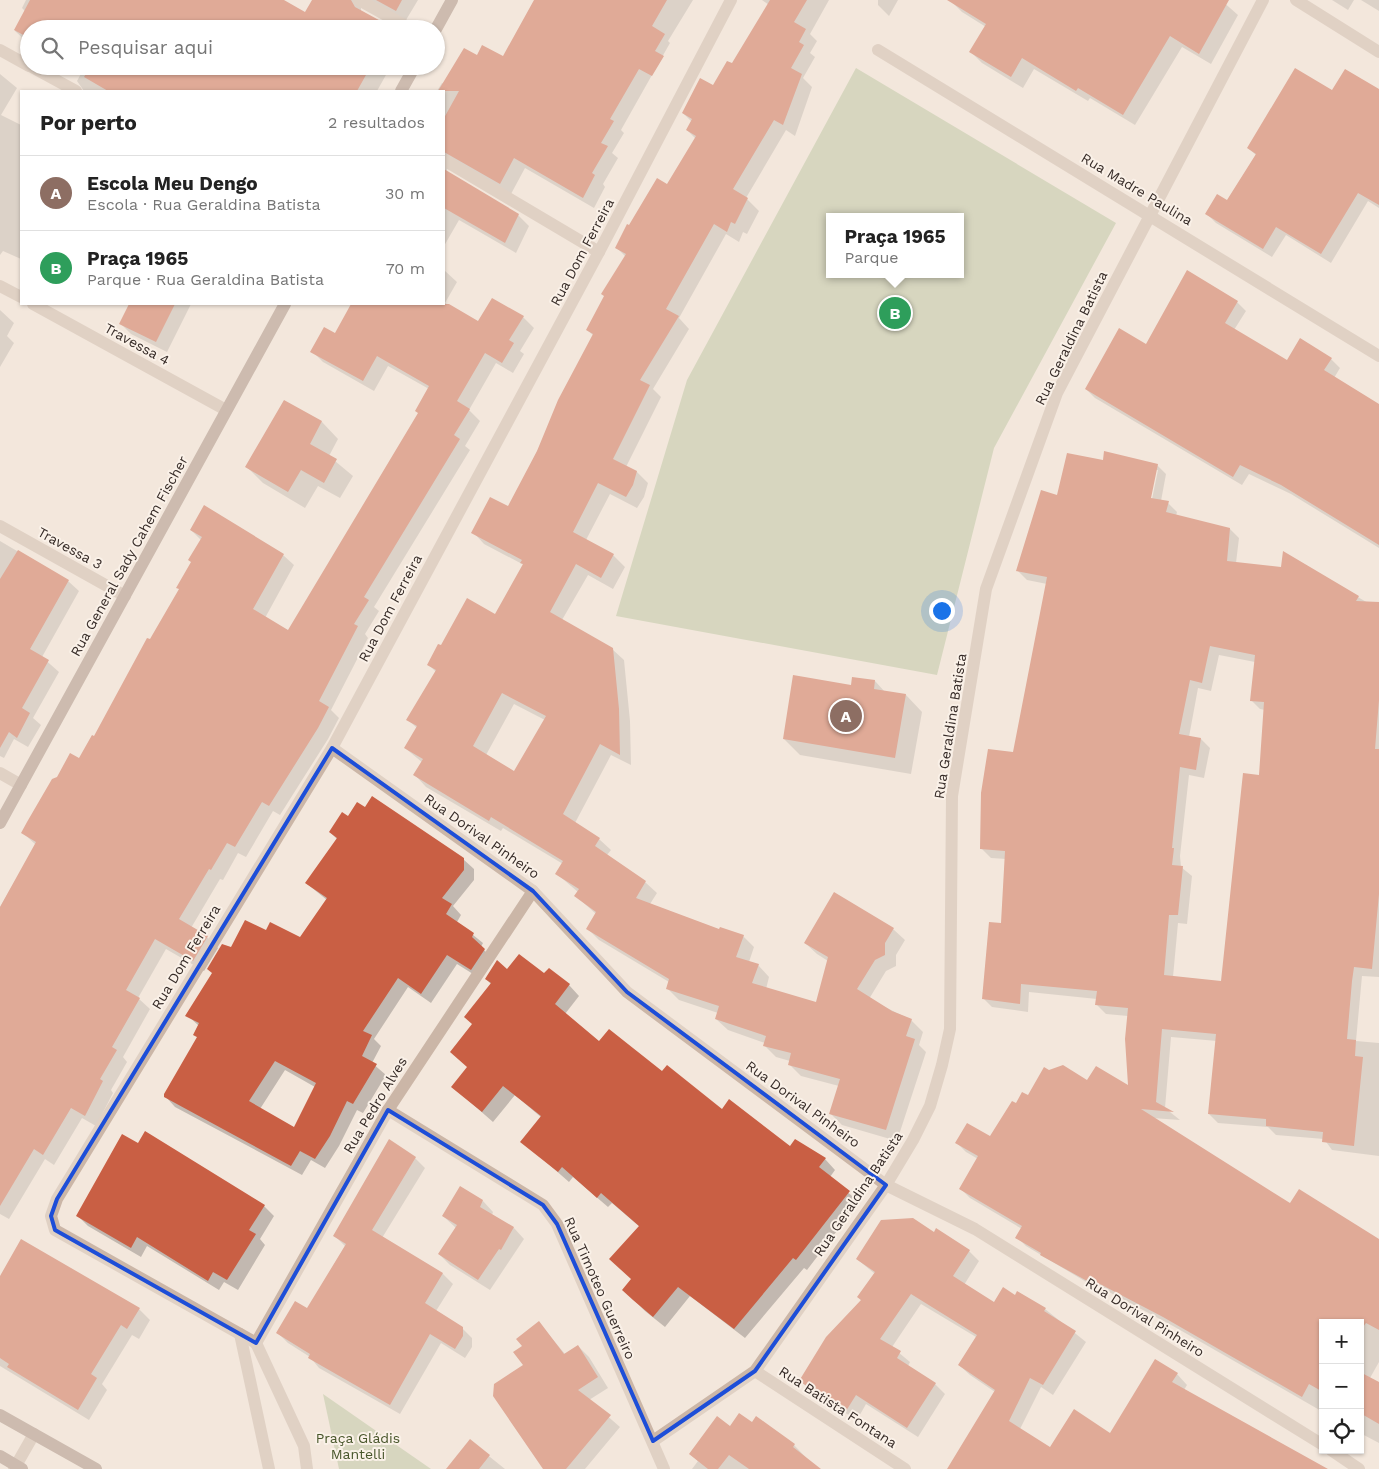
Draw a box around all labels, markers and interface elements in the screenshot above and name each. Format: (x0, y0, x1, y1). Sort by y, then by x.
search box (20, 20, 445, 75)
icon: search (38, 34, 66, 62)
text: Pesquisar aqui (78, 36, 213, 59)
text: Por perto (40, 110, 137, 135)
text: 2 resultados (328, 113, 425, 132)
street label: Rua Madre Paulina (1079, 149, 1196, 229)
text: Escola Meu Dengo (87, 172, 258, 195)
text: A (51, 184, 61, 203)
text: 30 m (385, 184, 425, 203)
text: Escola · Rua Geraldina Batista (87, 195, 321, 214)
street label: Rua Dom Ferreira (547, 196, 617, 308)
popup (826, 213, 964, 278)
text: Praça 1965 (844, 225, 946, 248)
text: Praça 1965 (87, 247, 188, 270)
text: Parque (844, 248, 899, 267)
text: B (51, 259, 61, 278)
text: 70 m (386, 259, 425, 278)
street label: Rua Geraldina Batista (1032, 268, 1110, 408)
text: Parque · Rua Geraldina Batista (87, 270, 324, 289)
pin: B (879, 294, 911, 332)
street label: Travessa 4 (102, 320, 172, 368)
street label: Rua General Sady Cahem Fischer (67, 453, 191, 659)
street label: Travessa 3 (35, 524, 105, 572)
street label: Rua Dom Ferreira (355, 552, 425, 664)
your location (929, 598, 955, 624)
street label: Rua Geraldina Batista (931, 652, 969, 800)
pin: A (830, 697, 862, 735)
street label: Rua Dorival Pinheiro (421, 790, 543, 882)
street label: Rua Dom Ferreira (148, 902, 224, 1012)
street label: Rua Pedro Alves (340, 1054, 410, 1156)
street label: Rua Dorival Pinheiro (743, 1057, 863, 1151)
street label: Rua Geraldina Batista (810, 1128, 906, 1259)
street label: Rua Timoteo Guerreiro (561, 1214, 639, 1362)
street label: Rua Dorival Pinheiro (1083, 1274, 1207, 1360)
map controls (1319, 1319, 1364, 1454)
button: + (1319, 1319, 1364, 1364)
street label: Rua Batista Fontana (776, 1363, 900, 1451)
button: − (1319, 1364, 1364, 1409)
button: locate (1319, 1409, 1364, 1454)
park label: Praça Gládis Mantelli (316, 1430, 400, 1462)

